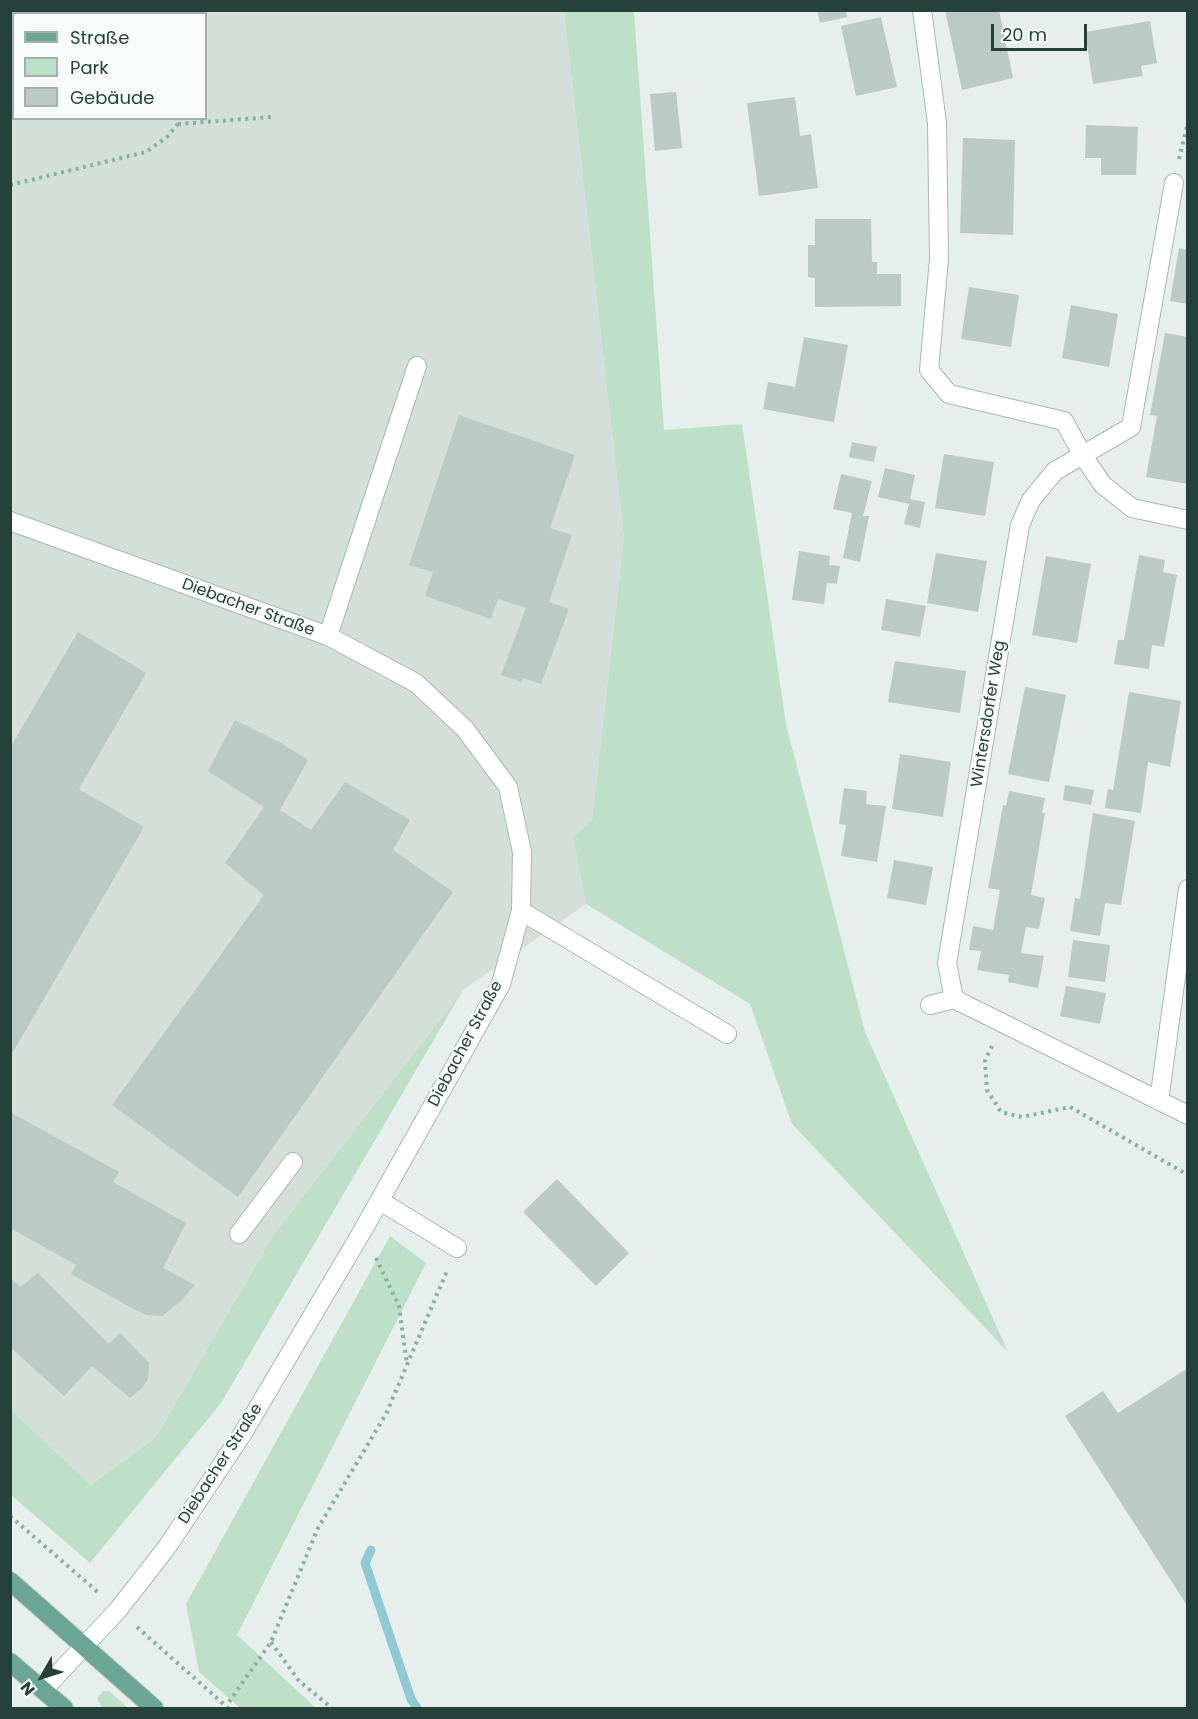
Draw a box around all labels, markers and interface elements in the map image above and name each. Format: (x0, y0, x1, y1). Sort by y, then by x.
legend (12, 12, 207, 120)
scale bar (994, 12, 1090, 50)
text: 20 m (1002, 22, 1047, 47)
text: Straße (70, 25, 129, 50)
text: Park (70, 55, 109, 80)
text: Gebäude (70, 85, 154, 110)
street label: Diebacher Straße (179, 575, 317, 641)
street label: Wintersdorfer Weg (968, 639, 1010, 789)
street label: Diebacher Straße (425, 978, 507, 1110)
street label: Diebacher Straße (175, 1400, 267, 1528)
north arrow (12, 1647, 72, 1707)
text: N (15, 1677, 40, 1701)

